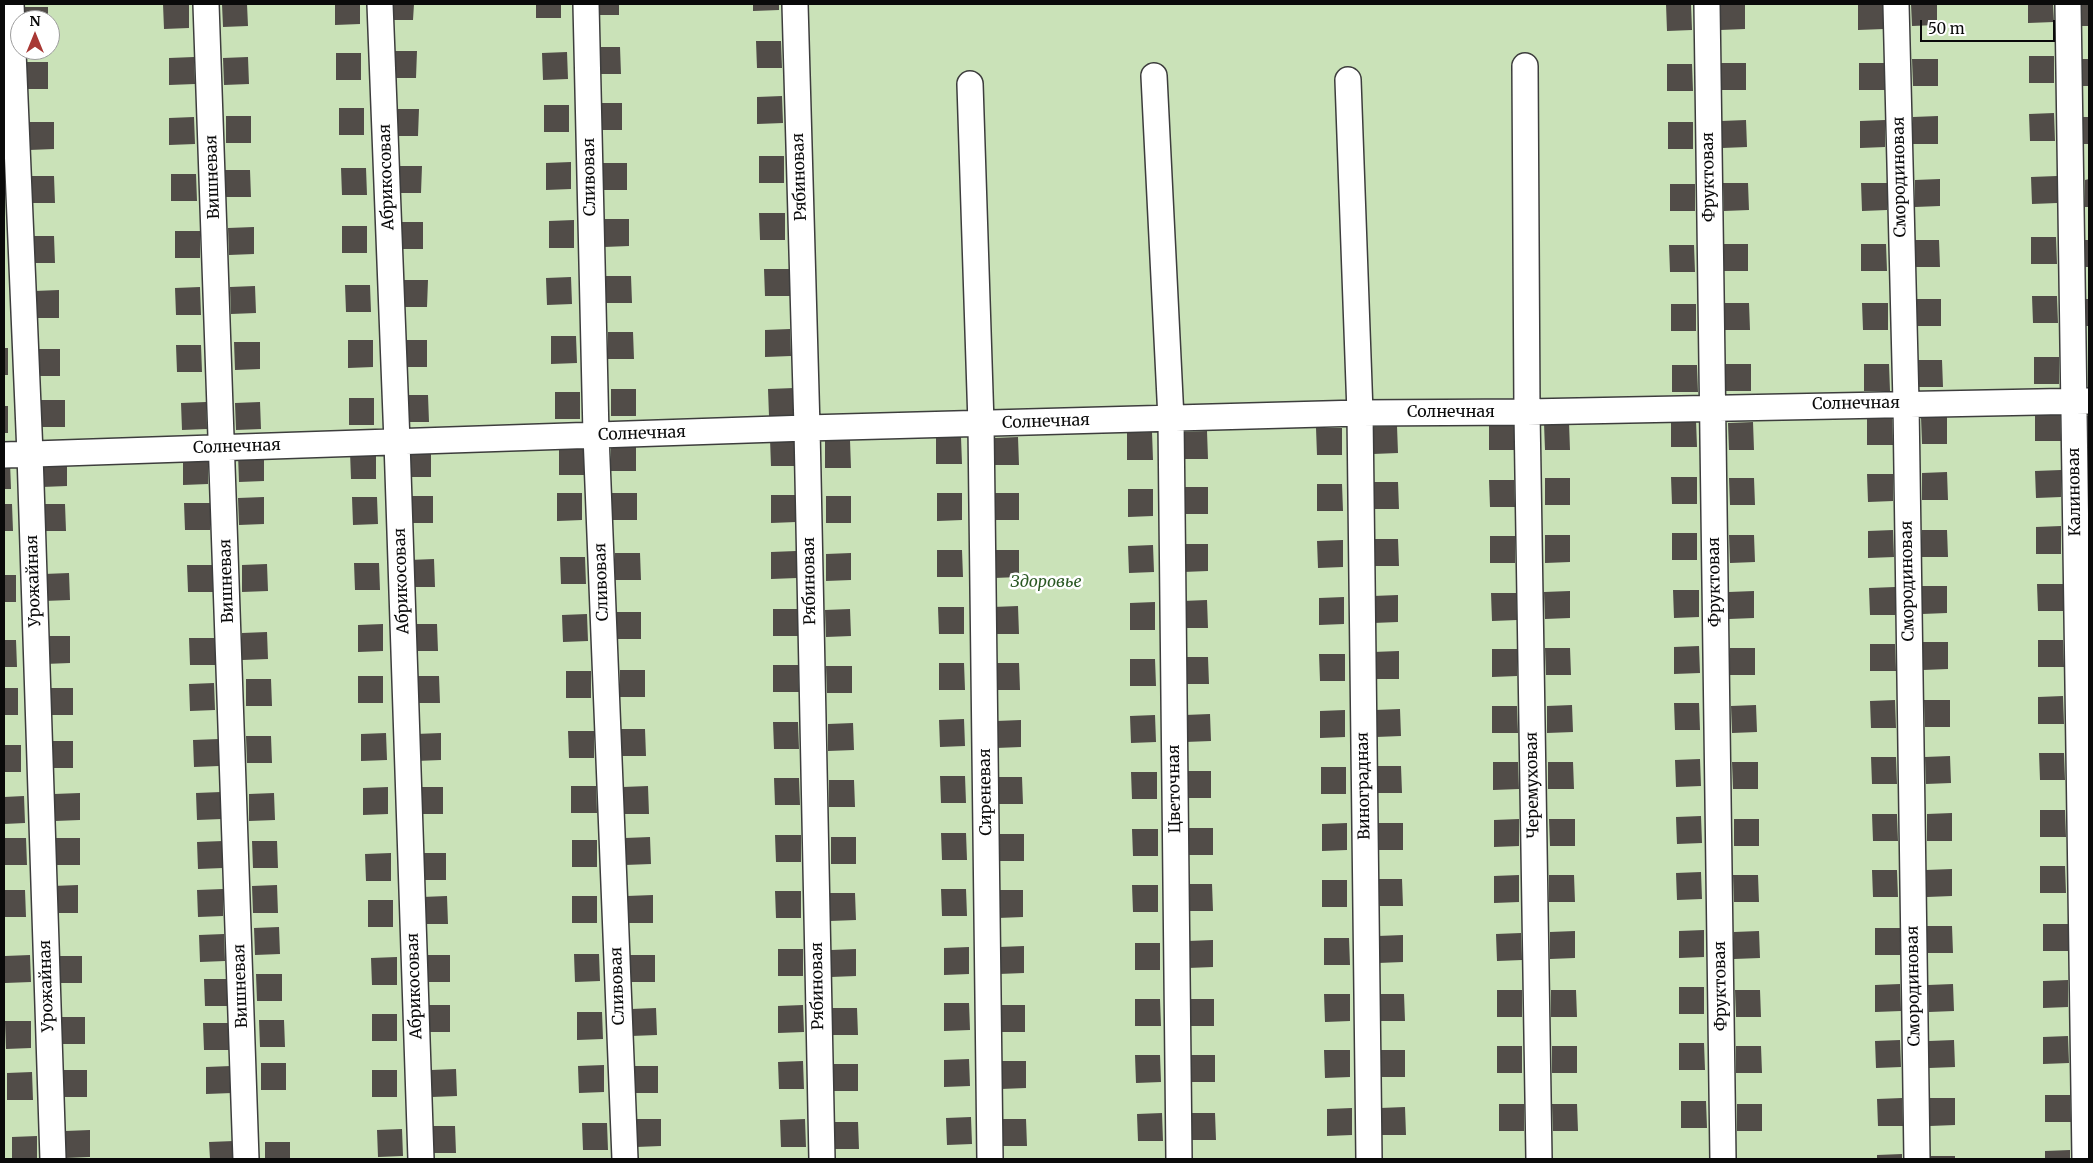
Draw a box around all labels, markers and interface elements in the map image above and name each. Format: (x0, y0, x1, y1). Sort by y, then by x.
north arrow (10, 10, 60, 60)
scale bar (1923, 10, 2058, 42)
text: N (29, 12, 41, 30)
text: 50 m (1928, 19, 1965, 38)
street label: Смородиновая (1889, 116, 1911, 238)
street label: Абрикосовая (376, 124, 398, 230)
street label: Фруктовая (1699, 132, 1719, 222)
street label: Рябиновая (789, 133, 811, 221)
street label: Вишневая (202, 134, 224, 220)
street label: Сливовая (580, 138, 600, 216)
street label: Солнечная (1812, 394, 1900, 414)
street label: Солнечная (1407, 402, 1495, 422)
street label: Солнечная (1002, 411, 1090, 433)
street label: Солнечная (598, 423, 686, 445)
street label: Солнечная (193, 436, 281, 458)
street label: Калиновая (2065, 447, 2085, 537)
street label: Смородиновая (1897, 520, 1919, 642)
street label: Абрикосовая (391, 528, 413, 634)
street label: Урожайная (23, 535, 45, 627)
street label: Рябиновая (800, 537, 820, 625)
street label: Фруктовая (1705, 537, 1725, 627)
street label: Вишневая (216, 538, 238, 624)
street label: Сливовая (591, 543, 613, 621)
park label: Здоровье (1010, 572, 1082, 592)
street label: Виноградная (1353, 732, 1375, 840)
street label: Черемуховая (1522, 732, 1544, 838)
street label: Цветочная (1165, 744, 1185, 834)
street label: Сиреневая (976, 748, 996, 836)
street label: Смородиновая (1903, 925, 1925, 1047)
street label: Абрикосовая (404, 933, 426, 1039)
street label: Урожайная (36, 940, 58, 1032)
street label: Фруктовая (1711, 941, 1731, 1031)
street label: Рябиновая (808, 942, 828, 1030)
street label: Вишневая (230, 943, 252, 1029)
street label: Сливовая (607, 947, 629, 1025)

